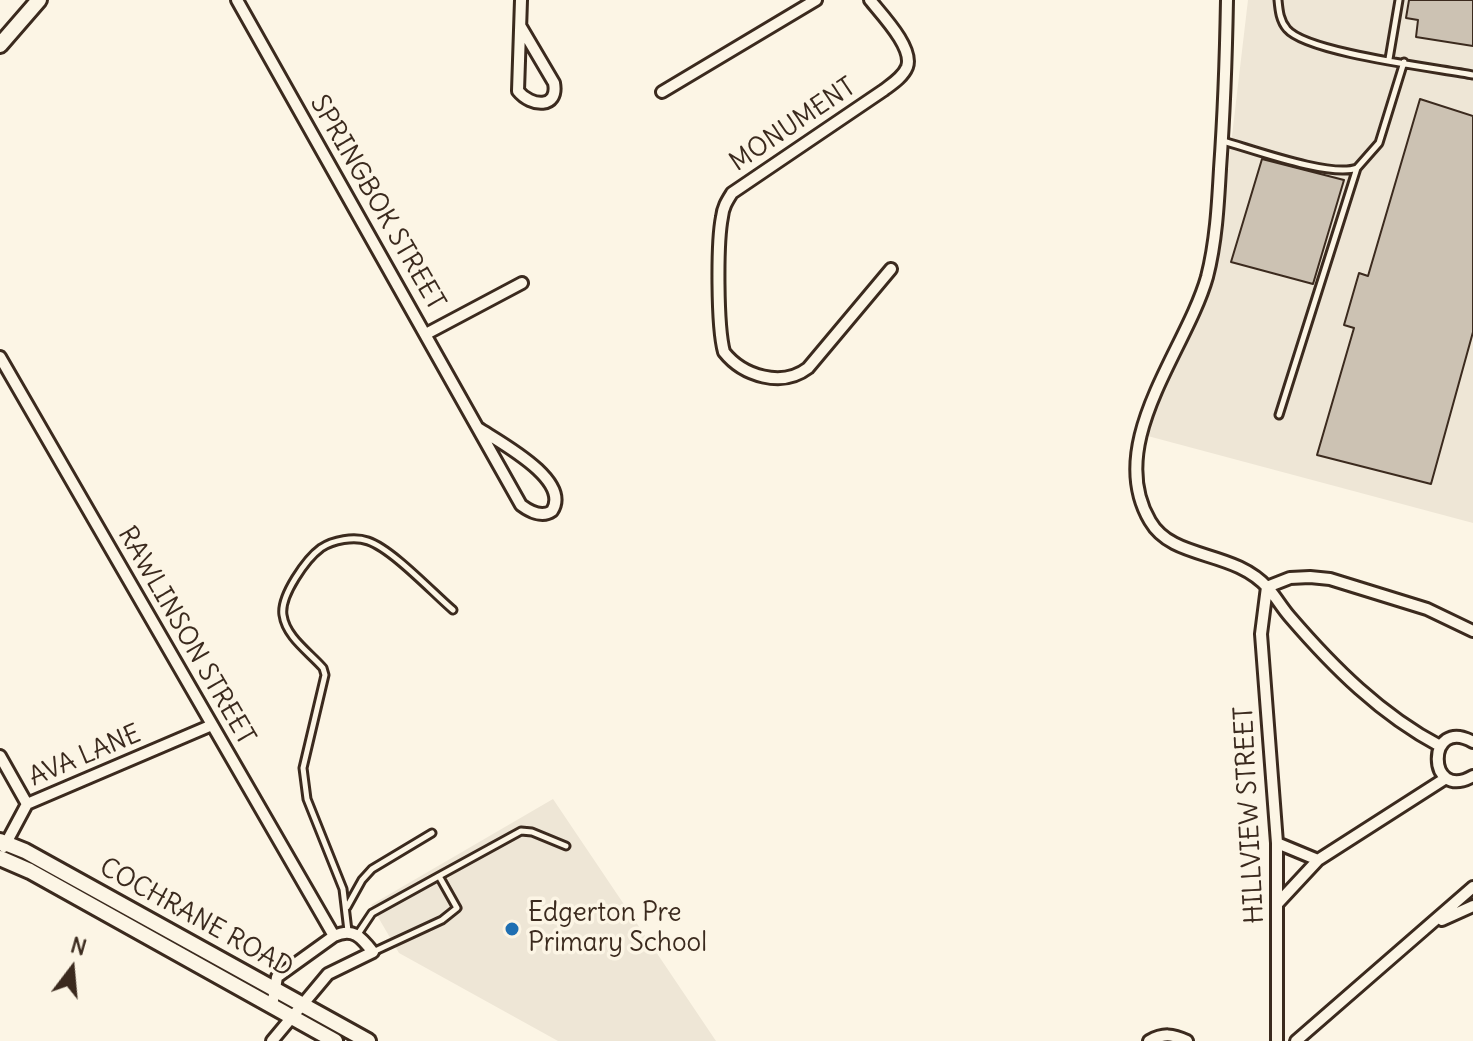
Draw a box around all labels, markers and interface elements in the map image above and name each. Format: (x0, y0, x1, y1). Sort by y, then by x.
street label: MONUMENT (724, 72, 862, 178)
street label: SPRINGBOK STREET (303, 90, 451, 316)
street label: RAWLINSON STREET (111, 521, 261, 751)
street label: HILLVIEW STREET (1229, 706, 1271, 924)
street label: AVA LANE (24, 719, 146, 793)
street label: COCHRANE ROAD (94, 852, 298, 984)
place label: Edgerton Pre Primary School (528, 898, 707, 960)
marker: Edgerton Pre Primary School (503, 920, 521, 938)
north arrow (32, 929, 112, 1009)
text: N (67, 930, 90, 961)

